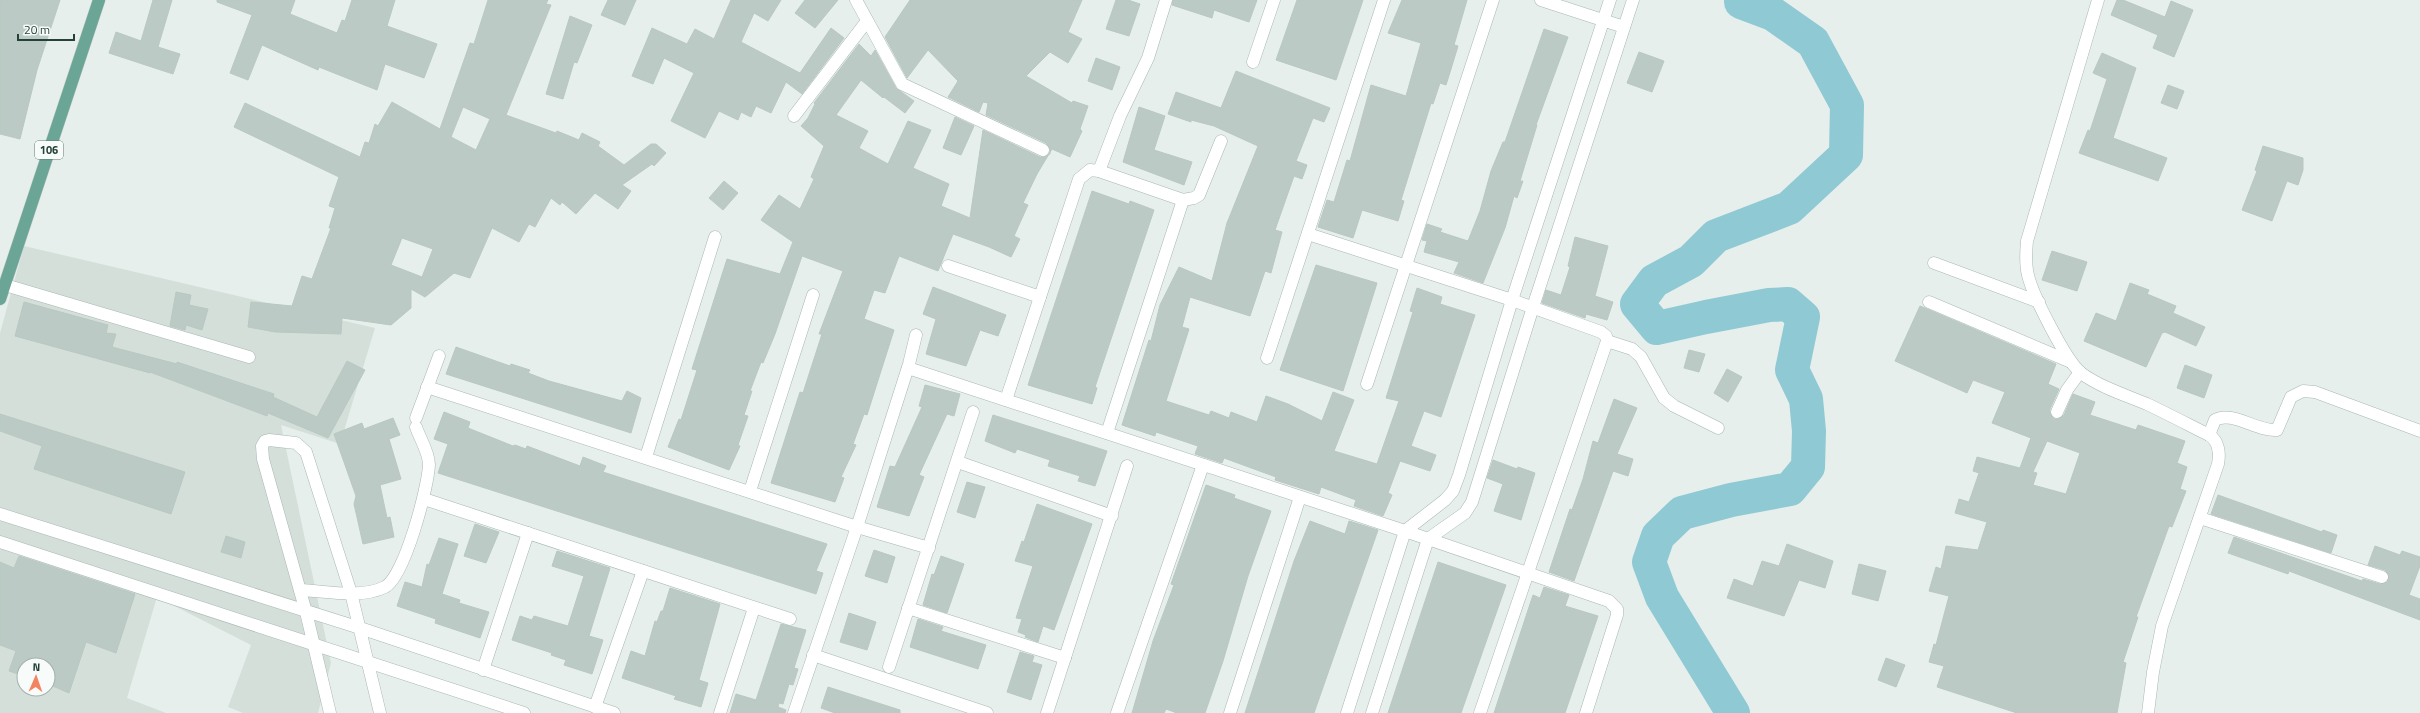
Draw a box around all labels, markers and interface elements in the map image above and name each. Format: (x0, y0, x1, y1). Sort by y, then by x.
scale bar (18, 16, 74, 42)
text: 20 m (24, 20, 50, 39)
road number: 106 (35, 141, 63, 159)
north arrow (16, 657, 56, 697)
text: N (32, 659, 40, 675)

